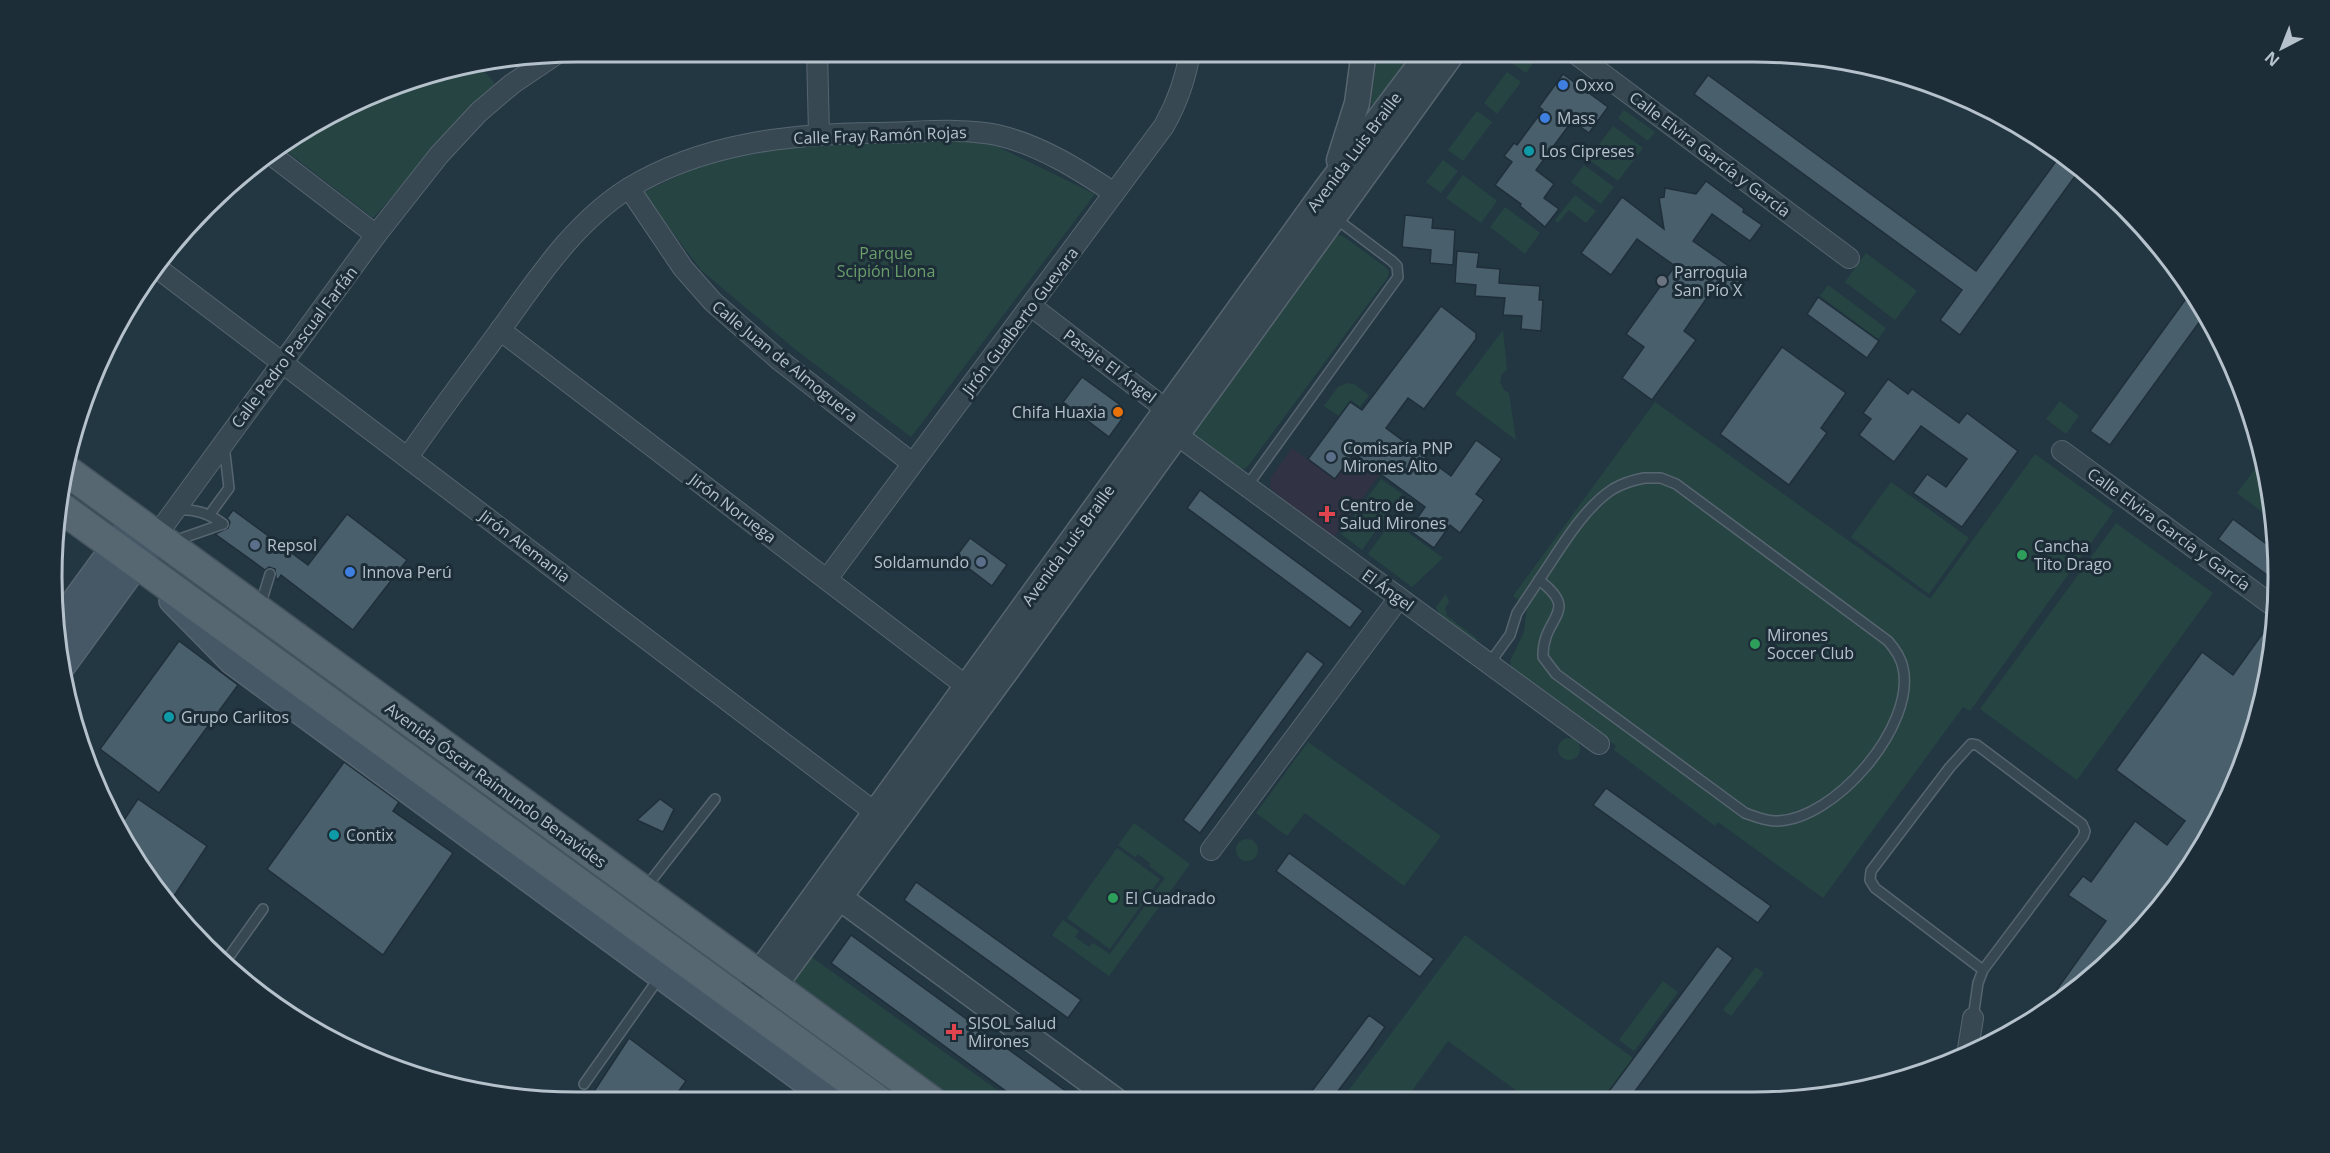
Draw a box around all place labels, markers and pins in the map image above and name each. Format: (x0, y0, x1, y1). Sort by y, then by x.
place label: Oxxo (1575, 74, 1614, 96)
marker: Oxxo (1556, 78, 1570, 92)
place label: Mass (1557, 107, 1596, 129)
marker: Mass (1538, 111, 1552, 125)
place label: Los Cipreses (1541, 140, 1634, 162)
marker: Los Cipreses (1522, 144, 1536, 158)
place label: Parroquia San Pío X (1674, 261, 1748, 301)
marker: Parroquia San Pío X (1655, 274, 1669, 288)
place label: Chifa Huaxia (1012, 401, 1106, 423)
marker: Chifa Huaxia (1111, 405, 1125, 419)
place label: Comisaría PNP Mirones Alto (1343, 437, 1453, 477)
marker: Comisaría PNP Mirones Alto (1324, 450, 1338, 464)
place label: Centro de Salud Mirones (1340, 494, 1446, 534)
marker: Centro de Salud Mirones (1318, 505, 1336, 523)
place label: Repsol (267, 534, 317, 556)
place label: Cancha Tito Drago (2034, 535, 2112, 575)
marker: Repsol (248, 538, 262, 552)
marker: Cancha Tito Drago (2015, 548, 2029, 562)
place label: Soldamundo (874, 551, 969, 573)
marker: Soldamundo (974, 555, 988, 569)
place label: Innova Perú (362, 561, 452, 583)
marker: Innova Perú (343, 565, 357, 579)
place label: Mirones Soccer Club (1767, 624, 1854, 664)
marker: Mirones Soccer Club (1748, 637, 1762, 651)
place label: Grupo Carlitos (181, 706, 289, 728)
marker: Grupo Carlitos (162, 710, 176, 724)
place label: Contix (346, 824, 394, 846)
marker: Contix (327, 828, 341, 842)
place label: El Cuadrado (1125, 887, 1216, 909)
marker: El Cuadrado (1106, 891, 1120, 905)
place label: SISOL Salud Mirones (968, 1012, 1056, 1052)
marker: SISOL Salud Mirones (945, 1023, 963, 1041)

